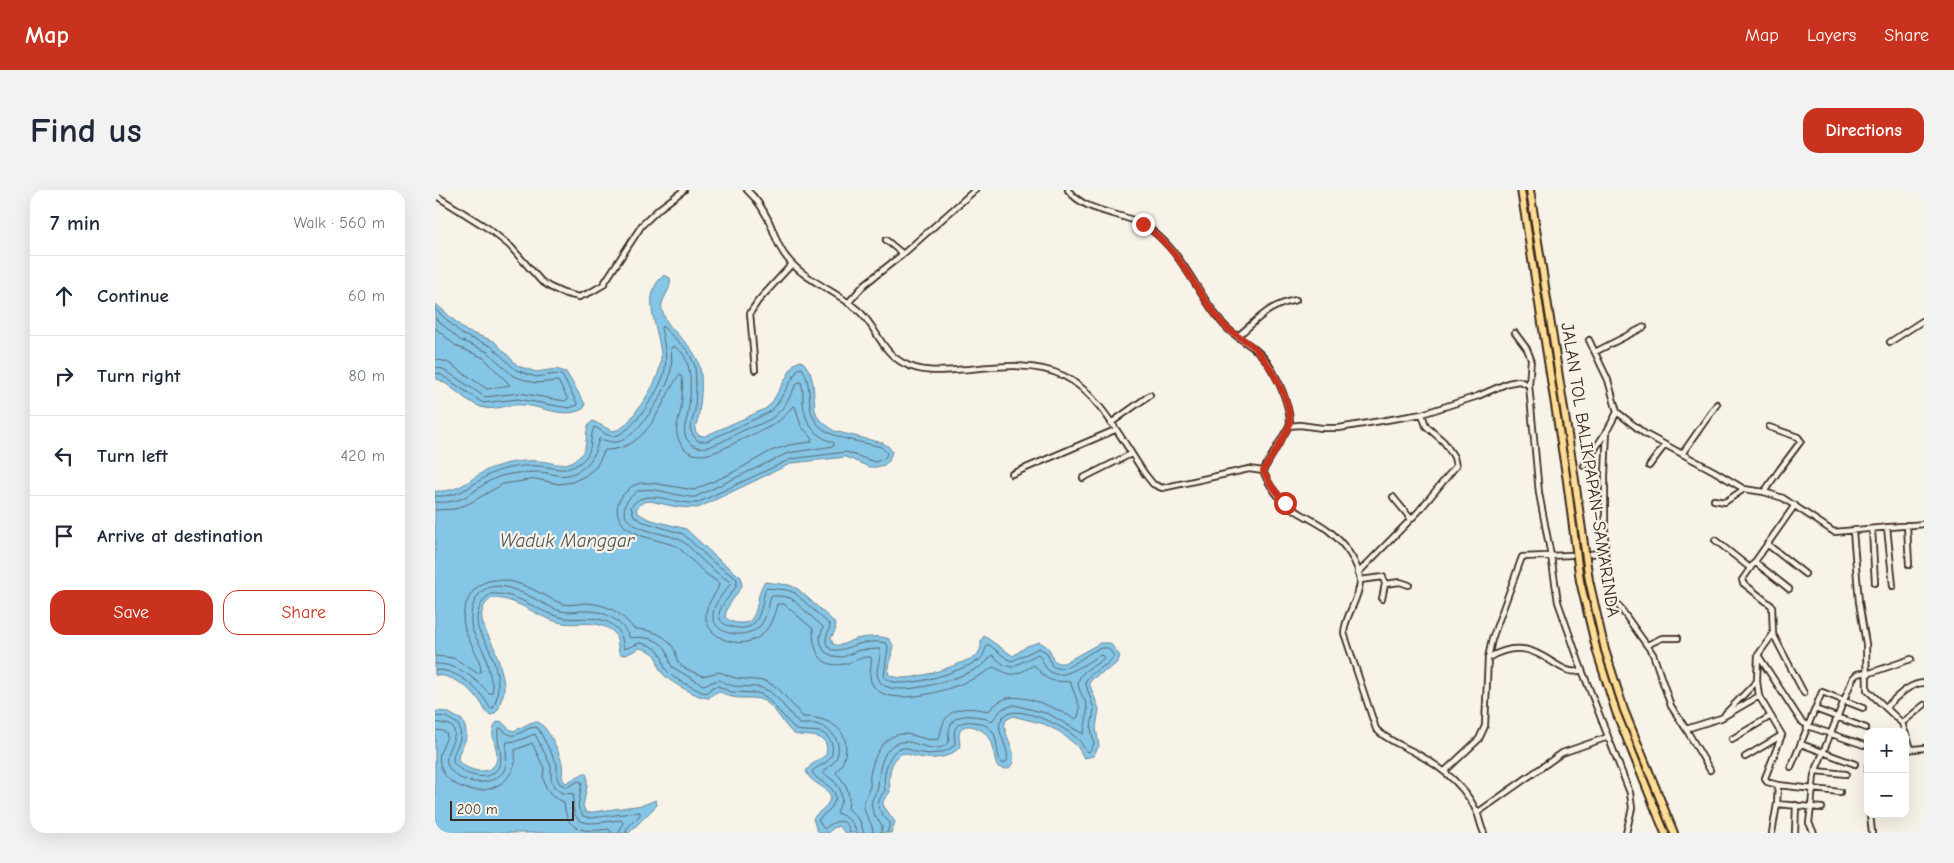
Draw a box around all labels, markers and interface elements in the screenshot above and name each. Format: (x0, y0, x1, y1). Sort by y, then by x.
text: Map (25, 21, 69, 49)
text: Map (1745, 25, 1779, 46)
text: Layers (1807, 25, 1856, 46)
text: Share (1884, 25, 1929, 46)
button: Directions (1803, 108, 1924, 153)
text: Find us (30, 110, 142, 151)
text: 7 min (50, 211, 100, 235)
route end (1132, 213, 1155, 236)
text: Walk · 560 m (294, 214, 385, 232)
icon: ahead (50, 282, 78, 310)
text: Continue (97, 285, 169, 307)
text: 60 m (348, 287, 385, 305)
street label: JALAN TOL BALIKPAPAN–SAMARINDA (1556, 321, 1624, 619)
icon: right (50, 362, 78, 390)
text: Turn right (97, 365, 181, 387)
text: 80 m (348, 367, 385, 385)
icon: left (50, 442, 78, 470)
text: Turn left (97, 445, 168, 467)
text: 420 m (341, 447, 385, 465)
route start (1274, 492, 1297, 515)
icon: arrive (50, 522, 78, 550)
text: Arrive at destination (97, 525, 263, 547)
water label: Waduk Manggar (500, 530, 636, 552)
button: Save (50, 590, 213, 635)
button: Share (223, 590, 385, 635)
map controls (1864, 728, 1909, 818)
button: + (1864, 728, 1909, 773)
button: − (1864, 773, 1909, 818)
scale bar (450, 798, 574, 821)
text: 200 m (457, 801, 498, 818)

